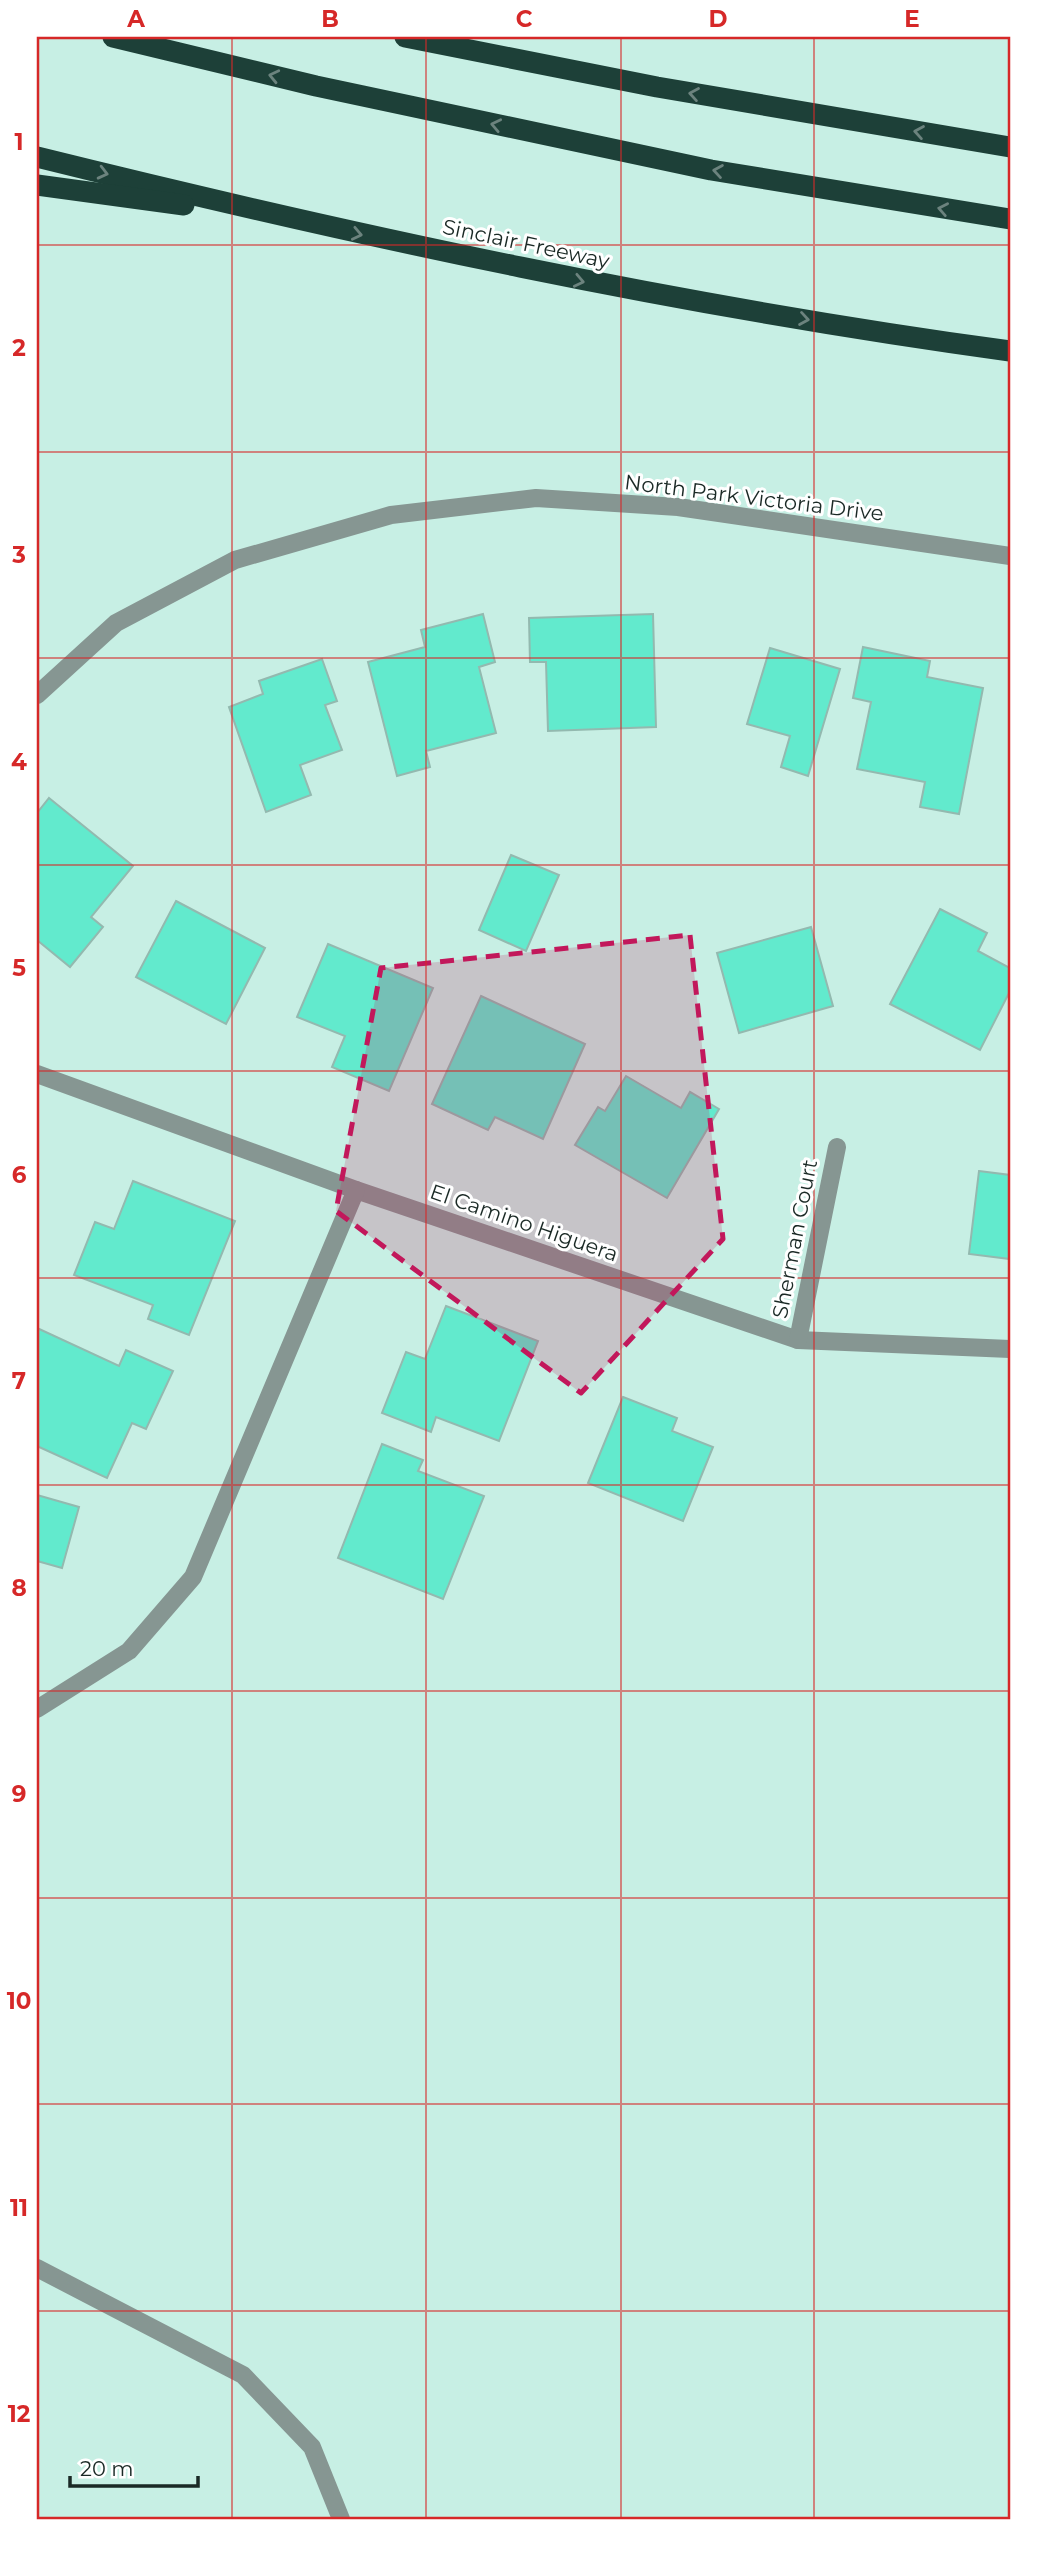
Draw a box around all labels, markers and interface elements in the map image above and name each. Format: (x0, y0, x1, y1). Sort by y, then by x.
text: A (126, 5, 145, 33)
text: B (321, 5, 339, 33)
text: C (516, 5, 533, 33)
text: D (709, 5, 728, 33)
text: E (904, 5, 920, 33)
one-way arrow (268, 69, 280, 84)
one-way arrow (688, 87, 700, 102)
one-way arrow (490, 119, 502, 134)
one-way arrow (913, 125, 925, 140)
text: 1 (14, 128, 24, 156)
one-way arrow (713, 164, 724, 179)
one-way arrow (97, 165, 109, 179)
one-way arrow (937, 202, 949, 217)
street label: Sinclair Freeway (440, 214, 612, 274)
one-way arrow (351, 225, 363, 240)
one-way arrow (573, 272, 585, 287)
one-way arrow (798, 311, 809, 326)
text: 2 (12, 334, 26, 362)
street label: North Park Victoria Drive (623, 469, 885, 526)
text: 3 (11, 541, 26, 569)
text: 4 (11, 748, 27, 776)
text: 5 (12, 954, 26, 982)
street label: Sherman Court (767, 1157, 822, 1320)
text: 6 (12, 1161, 27, 1189)
street label: El Camino Higuera (427, 1179, 621, 1266)
text: 7 (12, 1367, 26, 1395)
text: 8 (11, 1574, 27, 1602)
text: 9 (12, 1780, 26, 1808)
text: 10 (7, 1987, 31, 2015)
text: 11 (10, 2194, 28, 2222)
text: 12 (8, 2400, 30, 2428)
scale bar (70, 2444, 198, 2488)
text: 20 m (80, 2456, 134, 2481)

